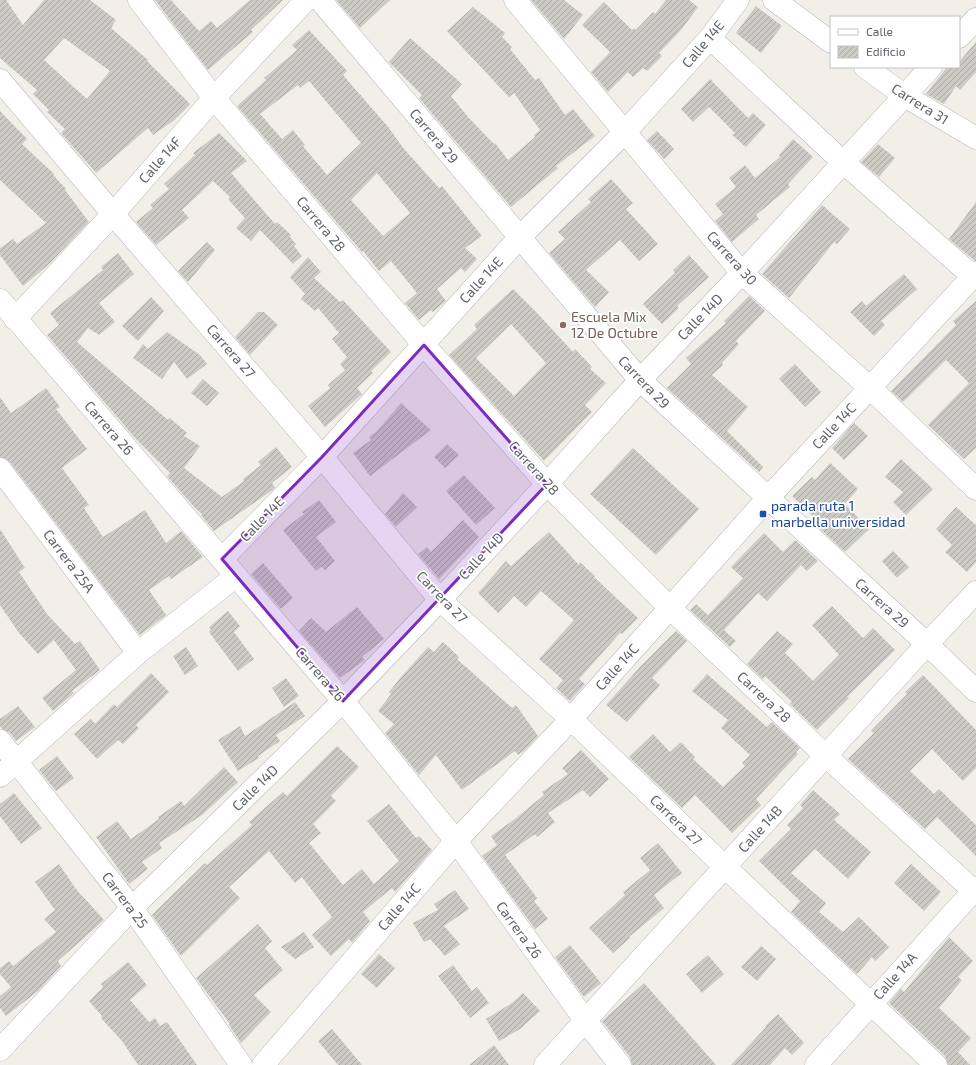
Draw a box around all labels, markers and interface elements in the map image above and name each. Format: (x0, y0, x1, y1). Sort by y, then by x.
street label: Calle 14E (678, 16, 727, 71)
legend (830, 16, 960, 68)
text: Calle (866, 24, 893, 38)
text: Edificio (866, 44, 906, 58)
street label: Carrera 31 (889, 79, 952, 128)
street label: Carrera 29 (406, 105, 462, 167)
street label: Calle 14F (135, 132, 185, 187)
street label: Carrera 28 (293, 193, 349, 255)
street label: Carrera 30 (704, 227, 761, 288)
street label: Calle 14E (455, 253, 506, 306)
street label: Calle 14D (673, 290, 726, 343)
place label: Escuela Mix 12 De Octubre (571, 308, 658, 341)
street label: Carrera 27 (203, 320, 259, 381)
marker: Escuela Mix 12 De Octubre (558, 320, 568, 330)
street label: Carrera 29 (615, 352, 674, 411)
street label: Carrera 26 (81, 397, 138, 458)
street label: Calle 14C (808, 399, 859, 452)
street label: Carrera 28 (506, 437, 563, 498)
street label: Calle 14E (236, 492, 288, 545)
place label: parada ruta 1 marbella universidad (771, 497, 906, 530)
marker: parada ruta 1 marbella universidad (758, 509, 768, 519)
street label: Carrera 25A (40, 526, 99, 596)
street label: Calle 14D (455, 529, 507, 583)
street label: Carrera 27 (413, 567, 471, 626)
street label: Carrera 29 (852, 574, 913, 631)
street label: Calle 14C (591, 640, 642, 693)
street label: Carrera 26 (292, 643, 349, 704)
street label: Carrera 28 (734, 668, 795, 726)
street label: Calle 14D (228, 761, 281, 814)
street label: Carrera 27 (647, 791, 706, 849)
street label: Calle 14B (734, 802, 785, 856)
street label: Carrera 25 (99, 868, 152, 931)
street label: Calle 14C (374, 880, 424, 934)
street label: Carrera 26 (493, 898, 546, 962)
street label: Calle 14A (869, 948, 920, 1003)

